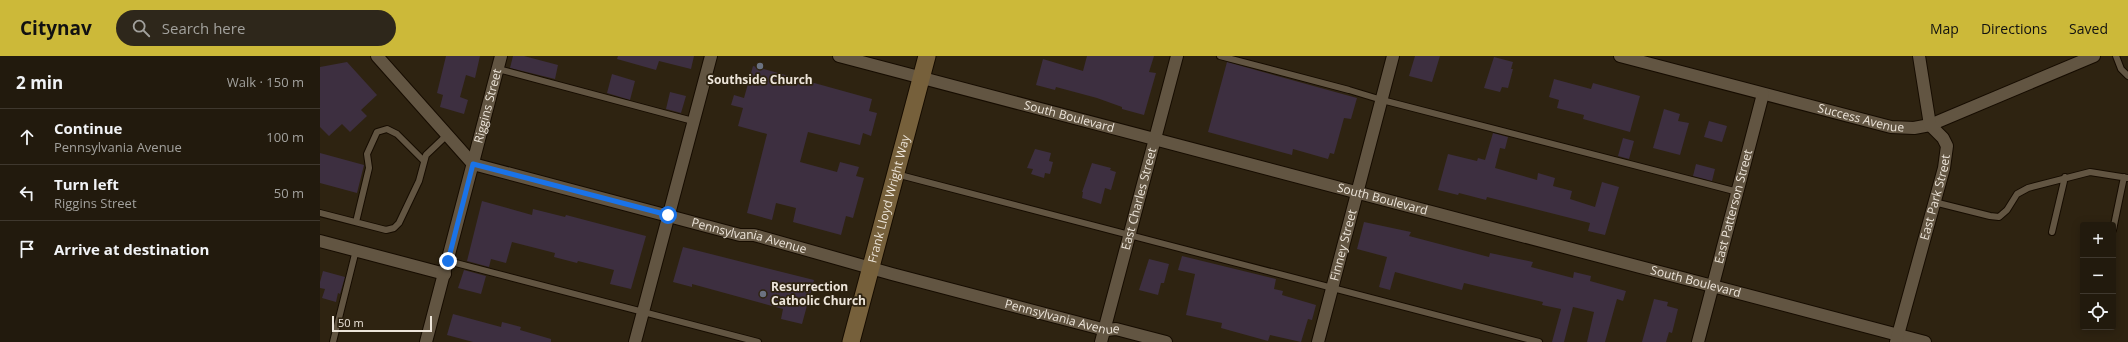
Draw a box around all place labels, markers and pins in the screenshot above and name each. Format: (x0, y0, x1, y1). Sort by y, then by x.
marker: Southside Church (755, 61, 765, 71)
place label: Southside Church (707, 71, 813, 88)
place label: Resurrection Catholic Church (771, 278, 866, 309)
marker: Resurrection Catholic Church (758, 289, 768, 299)

